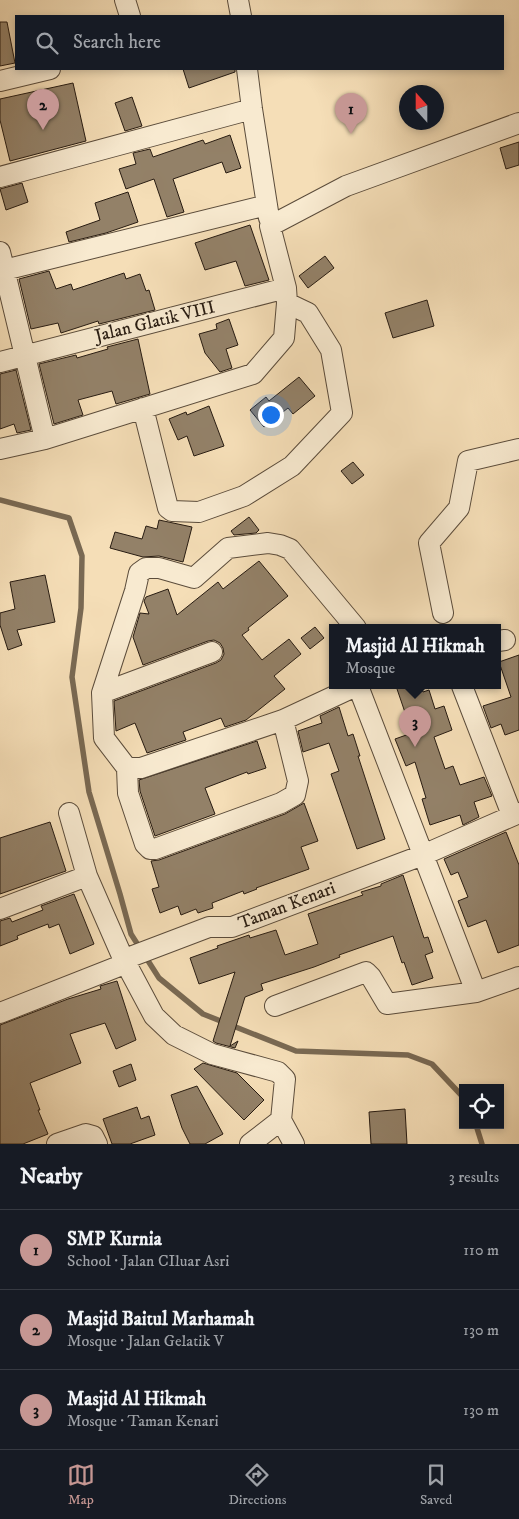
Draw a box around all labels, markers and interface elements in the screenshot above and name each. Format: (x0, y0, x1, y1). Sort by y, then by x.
search box (15, 15, 504, 70)
icon: search (33, 29, 61, 57)
text: Search here (73, 31, 161, 54)
north arrow (399, 85, 444, 130)
pin: 2 (27, 89, 59, 130)
pin: 1 (335, 93, 367, 134)
street label: Jalan Glatik VIII (91, 296, 217, 348)
your location (258, 402, 284, 428)
popup (329, 624, 501, 689)
text: Masjid Al Hikmah (345, 635, 485, 658)
text: Mosque (345, 658, 395, 678)
pin: 3 (399, 706, 431, 747)
street label: Taman Kenari (235, 877, 339, 935)
map controls (459, 1084, 504, 1129)
button: locate (459, 1084, 504, 1129)
text: Nearby (20, 1164, 82, 1190)
text: 3 results (449, 1167, 499, 1187)
text: SMP Kurnia (67, 1228, 162, 1251)
text: 1 (33, 1240, 39, 1260)
text: 110 m (463, 1240, 499, 1260)
text: School · Jalan CIluar Asri (67, 1251, 229, 1271)
text: Masjid Baitul Marhamah (67, 1308, 255, 1331)
text: 2 (32, 1320, 40, 1340)
text: 130 m (463, 1320, 499, 1340)
text: Mosque · Jalan Gelatik V (67, 1331, 224, 1351)
text: Masjid Al Hikmah (67, 1388, 206, 1411)
text: 3 (33, 1400, 39, 1420)
text: 130 m (463, 1400, 499, 1420)
text: Mosque · Taman Kenari (67, 1411, 219, 1431)
tab: Map (67, 1461, 95, 1509)
tab: Directions (228, 1461, 286, 1509)
tab: Saved (420, 1461, 452, 1509)

